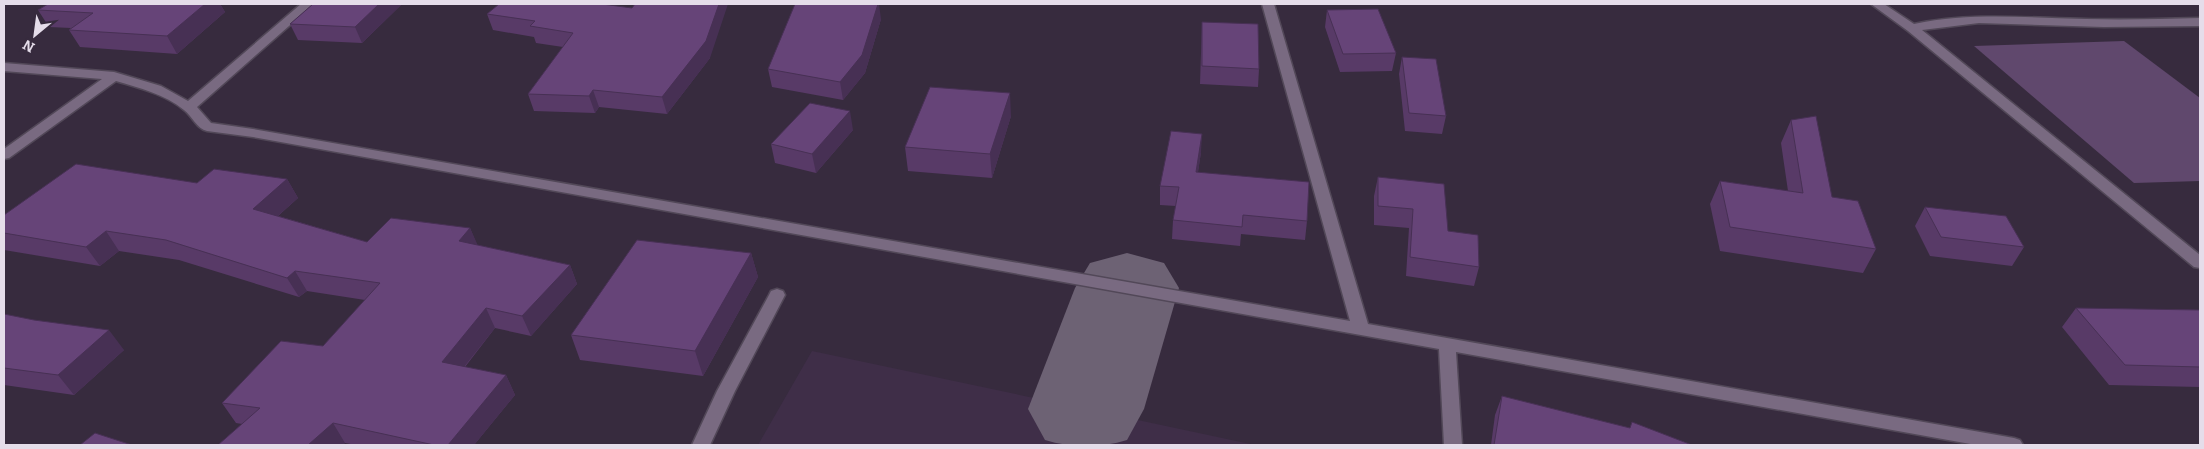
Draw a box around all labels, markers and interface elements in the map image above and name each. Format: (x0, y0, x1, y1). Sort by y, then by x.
north arrow (10, 10, 60, 60)
text: N (20, 36, 38, 56)

